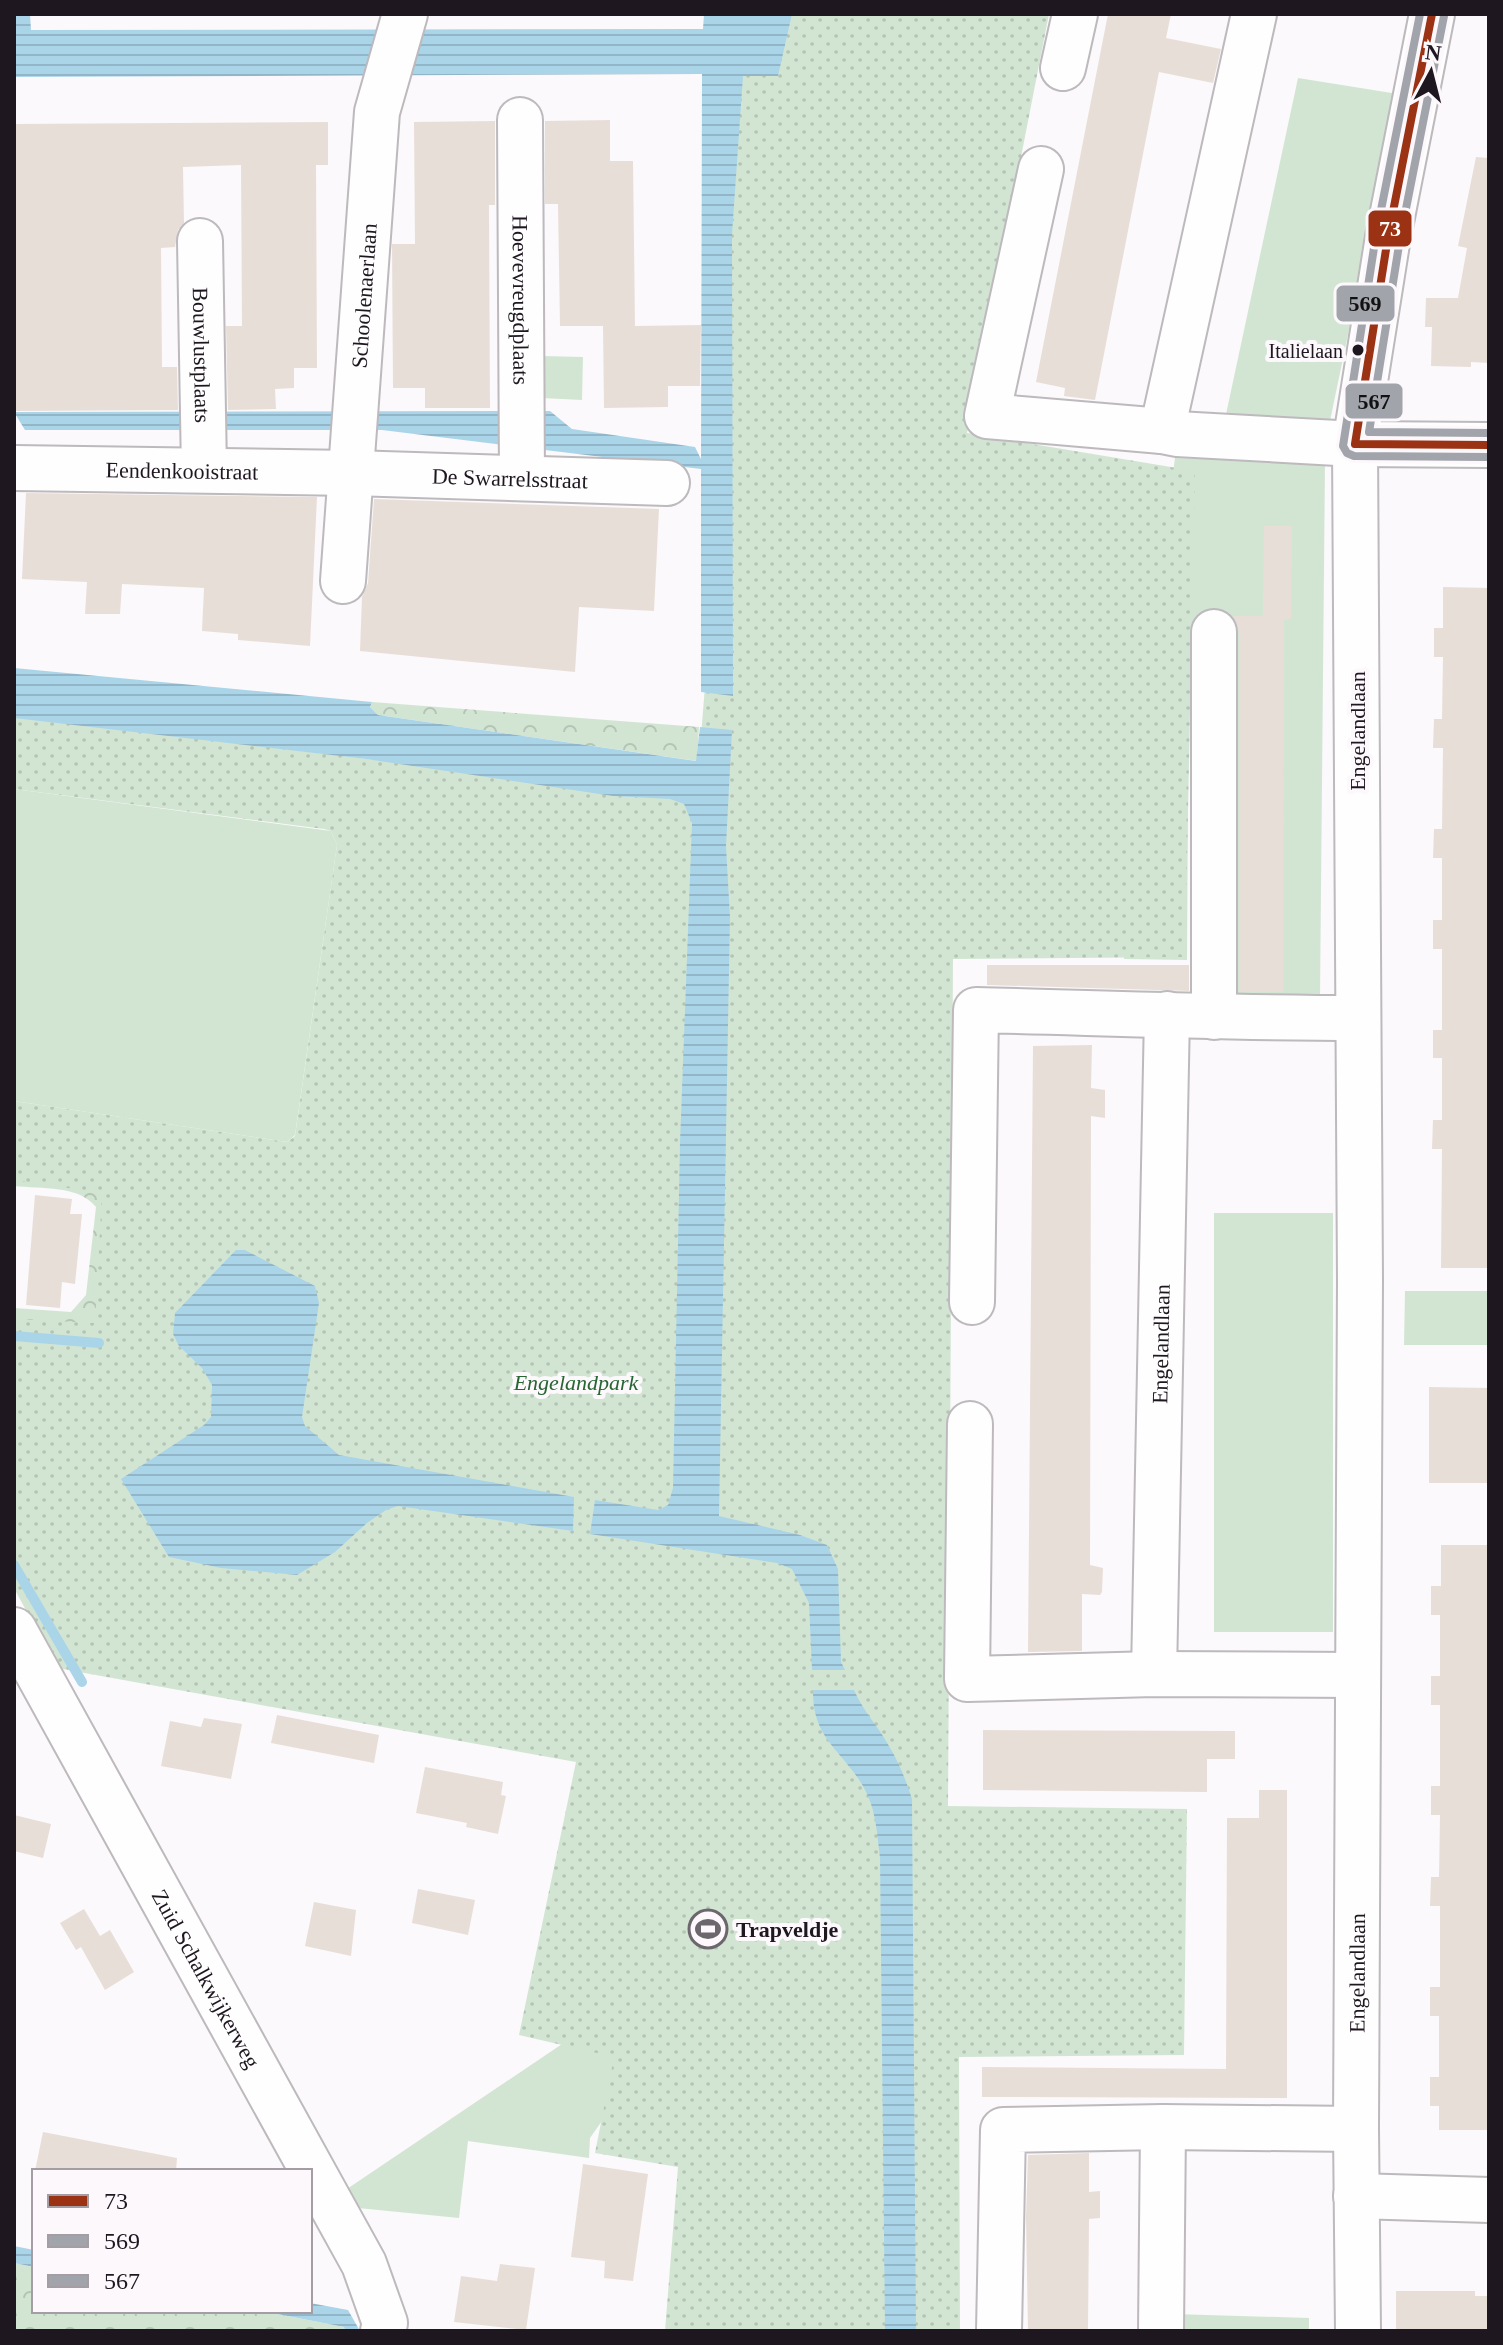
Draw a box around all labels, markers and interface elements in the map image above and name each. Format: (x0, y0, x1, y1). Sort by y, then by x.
north arrow (1391, 32, 1471, 112)
text: N (1424, 39, 1443, 66)
line badge: 73 (1367, 209, 1413, 248)
street label: Hoevevreugdplaats (508, 215, 533, 385)
text: 73 (1379, 216, 1401, 241)
street label: Schoolenaerlaan (346, 222, 382, 369)
line badge: 569 (1335, 284, 1396, 323)
street label: Bouwlustplaats (188, 287, 215, 423)
text: 569 (1349, 291, 1382, 316)
place label: Italielaan (1269, 340, 1343, 362)
marker: Italielaan (1350, 342, 1366, 358)
line badge: 567 (1344, 382, 1404, 420)
text: 567 (1358, 389, 1391, 414)
street label: Eendenkooistraat (105, 457, 259, 485)
street label: De Swarrelsstraat (432, 464, 588, 493)
street label: Engelandlaan (1345, 671, 1370, 791)
street label: Engelandlaan (1147, 1284, 1175, 1404)
park label: Engelandpark (513, 1370, 640, 1395)
street label: Zuid Schalkwijkerweg (147, 1885, 265, 2072)
sports icon: Trapveldje (687, 1908, 729, 1950)
street label: Engelandlaan (1344, 1913, 1370, 2033)
place label: Trapveldje (736, 1917, 838, 1942)
legend (32, 2169, 312, 2313)
text: 73 (104, 2188, 128, 2214)
text: 569 (104, 2228, 140, 2254)
text: 567 (104, 2268, 140, 2294)

